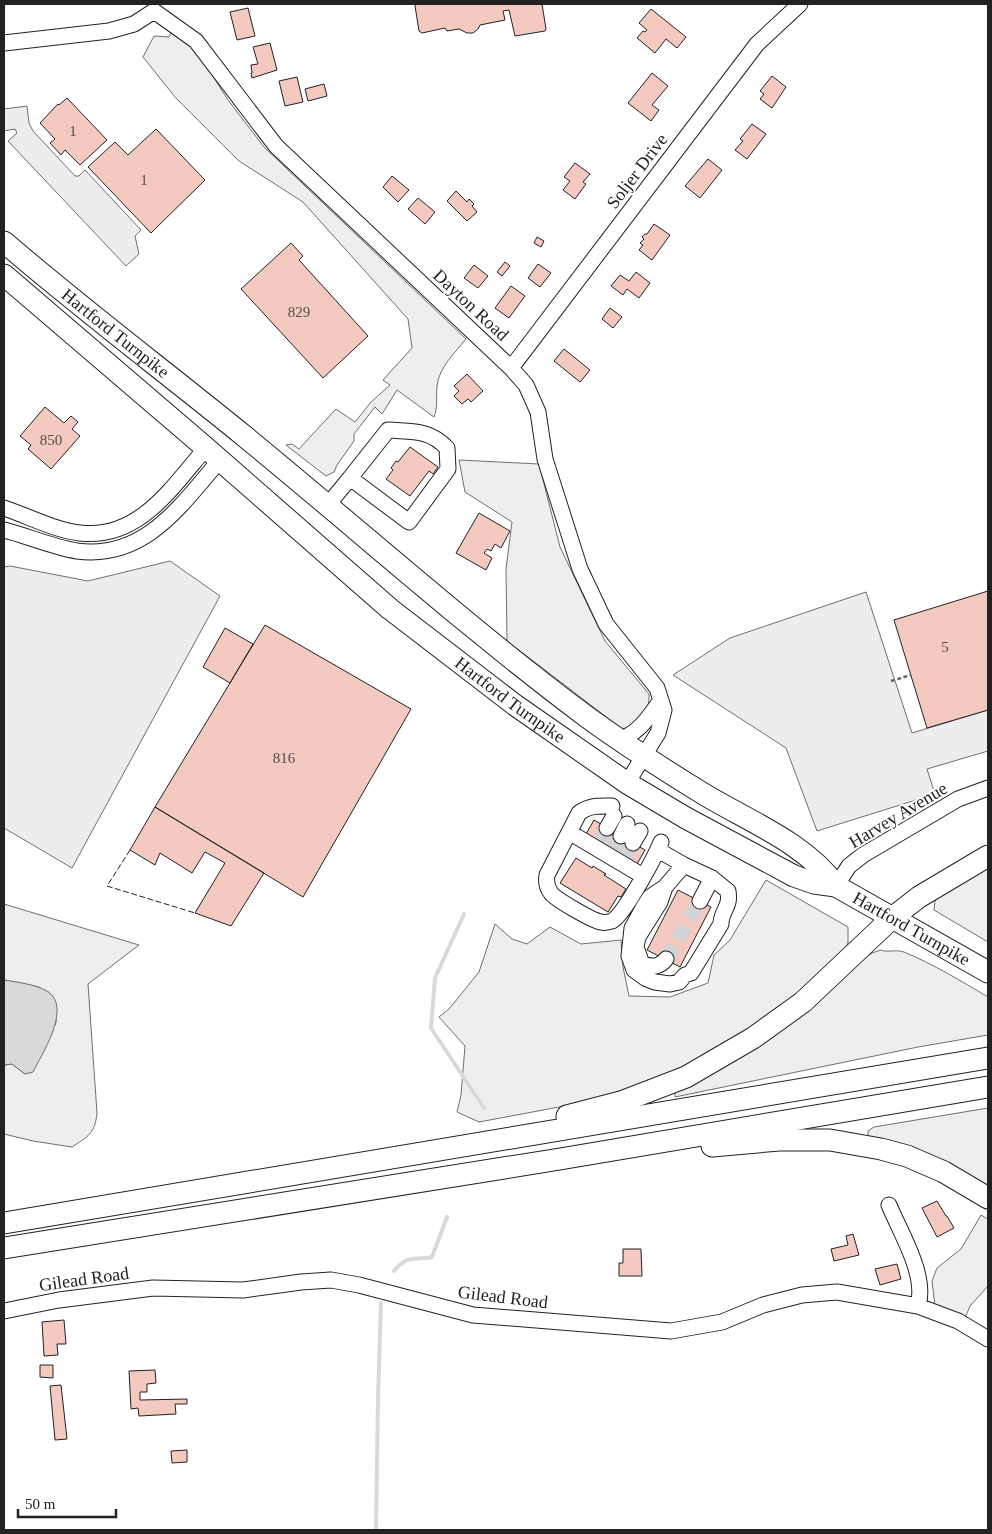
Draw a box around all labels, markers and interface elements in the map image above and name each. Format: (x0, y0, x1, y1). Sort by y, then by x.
house number: 1 (69, 123, 77, 139)
street label: Soljer Drive (602, 130, 672, 212)
house number: 1 (140, 172, 148, 188)
street label: Dayton Road (429, 265, 513, 345)
street label: Hartford Turnpike (58, 284, 173, 382)
house number: 829 (288, 304, 310, 320)
house number: 850 (40, 432, 62, 448)
house number: 5 (941, 639, 949, 655)
street label: Hartford Turnpike (451, 653, 569, 747)
house number: 816 (273, 750, 296, 766)
street label: Harvey Avenue (845, 778, 951, 852)
street label: Hartford Turnpike (849, 888, 974, 970)
street label: Gilead Road (38, 1263, 130, 1295)
street label: Gilead Road (457, 1282, 549, 1312)
scale bar (18, 1486, 115, 1518)
text: 50 m (25, 1496, 56, 1512)

